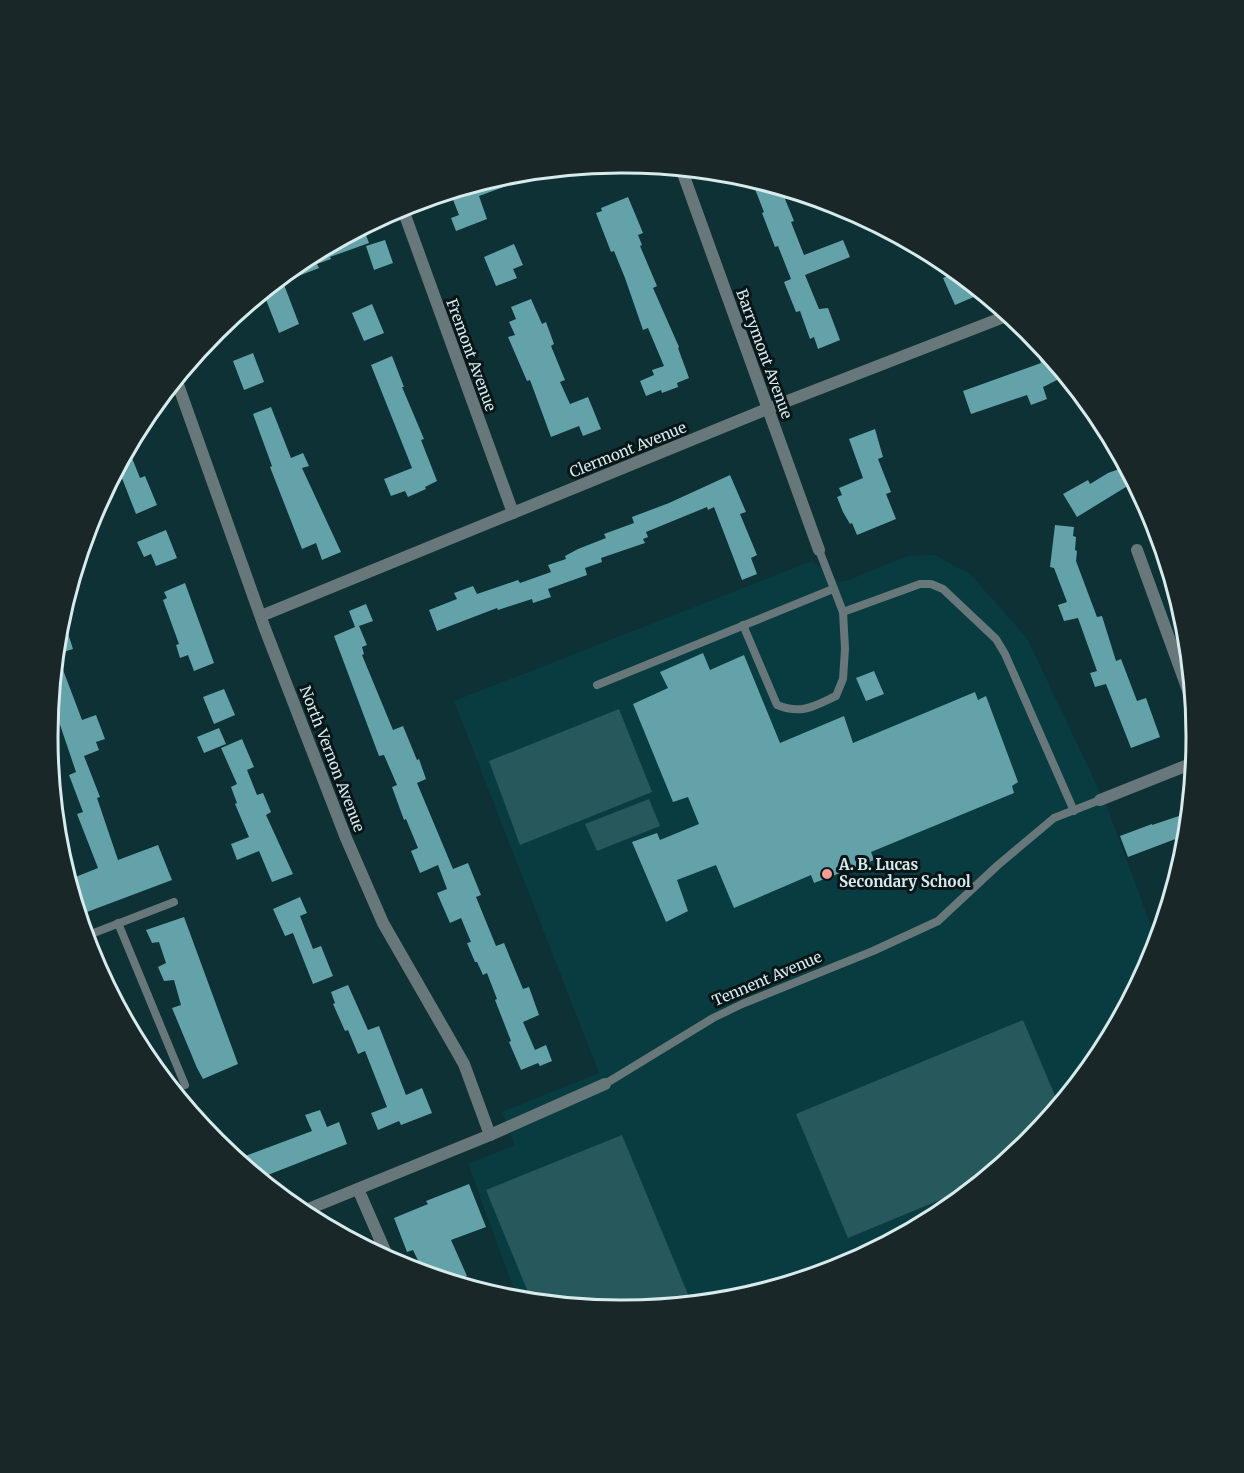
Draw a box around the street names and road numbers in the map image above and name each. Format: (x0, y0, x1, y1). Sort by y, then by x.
street label: Barrymont Avenue (732, 286, 797, 421)
street label: Fremont Avenue (442, 296, 501, 414)
street label: Clermont Avenue (567, 417, 689, 482)
street label: North Vernon Avenue (296, 683, 369, 835)
street label: Tennent Avenue (709, 947, 825, 1010)

